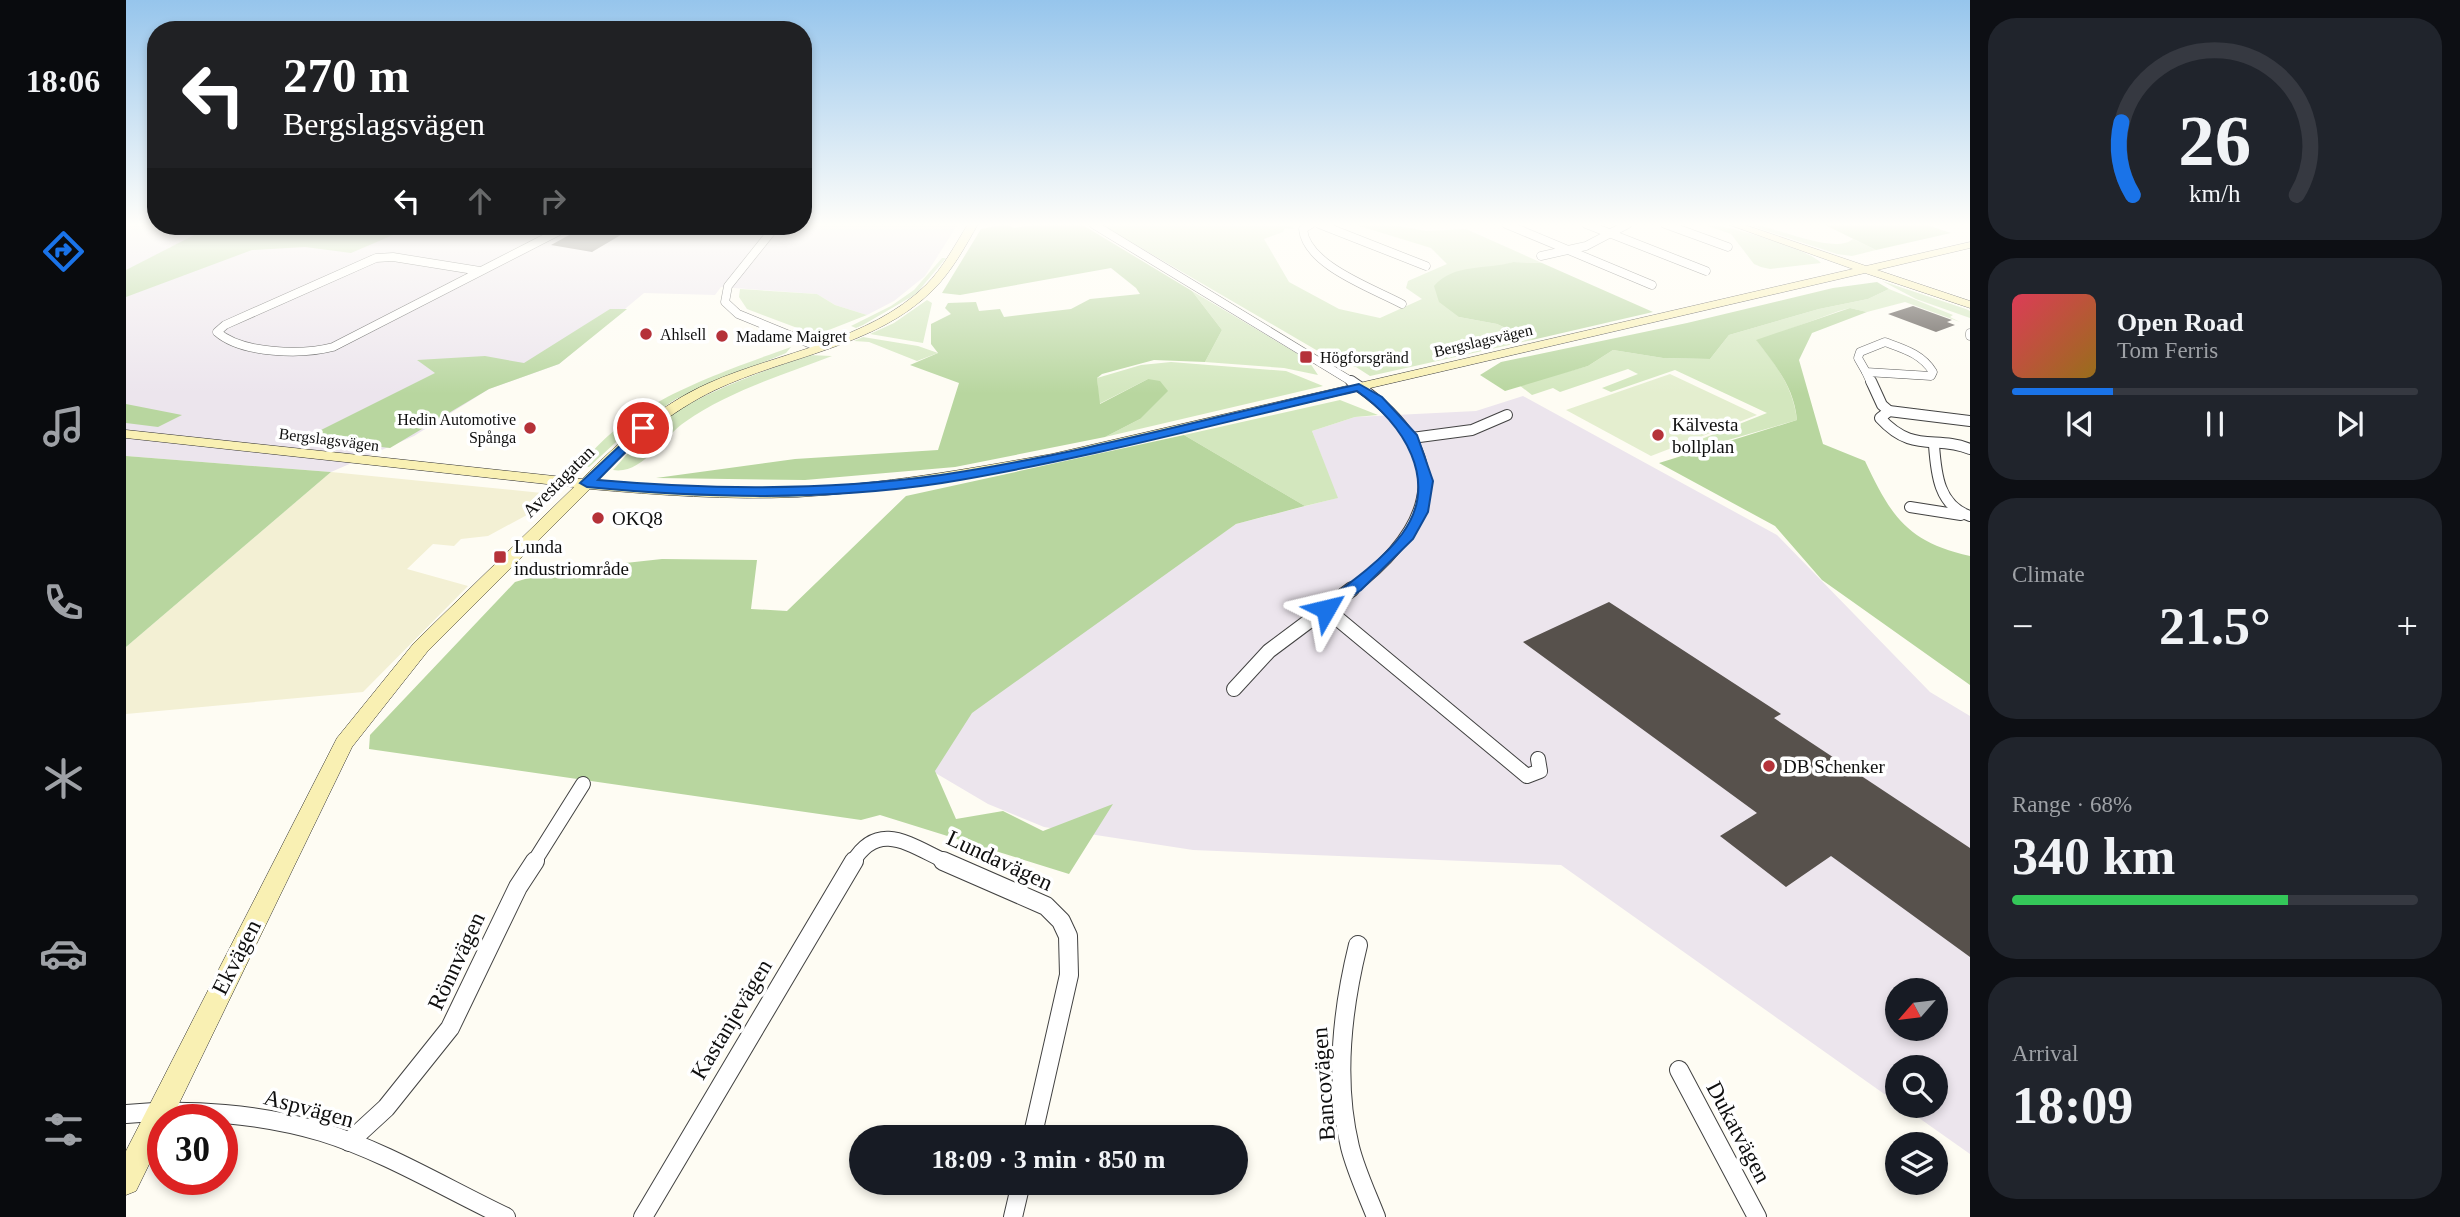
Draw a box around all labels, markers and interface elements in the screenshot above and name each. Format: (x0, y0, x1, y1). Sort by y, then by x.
text: 270 m (283, 48, 410, 103)
icon: left (168, 49, 259, 140)
text: 18:06 (26, 63, 100, 99)
text: 26 (2179, 100, 2251, 181)
text: Bergslagsvägen (283, 106, 485, 142)
text: km/h (2189, 180, 2241, 207)
icon: left (388, 182, 426, 220)
icon: ahead (461, 182, 499, 220)
icon: right (534, 182, 572, 220)
icon: directions (39, 227, 88, 276)
text: Open Road (2117, 308, 2243, 337)
street label: Bergslagsvägen (1432, 321, 1534, 361)
marker: Ahlsell (638, 326, 654, 342)
place label: Ahlsell (660, 326, 707, 343)
marker: Madame Maigret (714, 328, 730, 344)
place label: Madame Maigret (736, 328, 847, 346)
text: Tom Ferris (2117, 338, 2218, 363)
marker: Högforsgränd (1298, 349, 1314, 365)
place label: Högforsgränd (1320, 349, 1409, 367)
pin (613, 398, 673, 458)
icon: music (39, 402, 88, 451)
icon: previous (2061, 405, 2099, 443)
icon: pause (2196, 405, 2234, 443)
icon: next (2331, 405, 2369, 443)
icon: arrive (624, 409, 662, 447)
place label: Hedin Automotive Spånga (397, 411, 516, 447)
place label: Kälvesta bollplan (1672, 414, 1739, 457)
marker: Hedin Automotive Spånga (522, 420, 538, 436)
street label: Bergslagsvägen (278, 425, 380, 455)
marker: Kälvesta bollplan (1650, 427, 1666, 443)
street label: Avestagatan (518, 441, 599, 521)
place label: OKQ8 (612, 508, 663, 529)
marker: OKQ8 (590, 510, 606, 526)
place label: Lunda industriområde (514, 536, 629, 579)
marker: Lunda industriområde (492, 549, 508, 565)
text: Climate (2012, 562, 2085, 587)
position arrow (1289, 572, 1363, 646)
icon: phone (39, 578, 88, 627)
text: 21.5° (2159, 598, 2271, 655)
text: − (2012, 605, 2033, 647)
text: + (2397, 605, 2418, 647)
icon: climate (39, 754, 88, 803)
place label: DB Schenker (1783, 756, 1886, 777)
marker: DB Schenker (1761, 758, 1777, 774)
text: Range · 68% (2012, 792, 2132, 817)
street label: Lundavägen (943, 825, 1057, 896)
text: 340 km (2012, 828, 2175, 885)
street label: Rönnvägen (423, 908, 490, 1014)
street label: Ekvägen (207, 915, 266, 999)
icon: car (39, 929, 88, 978)
street label: Kastanjevägen (686, 954, 777, 1084)
north arrow (1885, 978, 1948, 1041)
map controls (1885, 978, 1948, 1195)
street label: Bancovägen (1307, 1026, 1340, 1142)
text: Arrival (2012, 1041, 2078, 1066)
button: search (1885, 1055, 1948, 1118)
street label: Dukatvägen (1701, 1077, 1776, 1188)
text: 18:09 (2012, 1077, 2133, 1134)
street label: Aspvägen (261, 1085, 357, 1133)
speed limit sign: 30 (147, 1104, 238, 1195)
icon: filters (39, 1105, 88, 1154)
button: layers (1885, 1132, 1948, 1195)
text: 18:09 · 3 min · 850 m (932, 1145, 1166, 1174)

